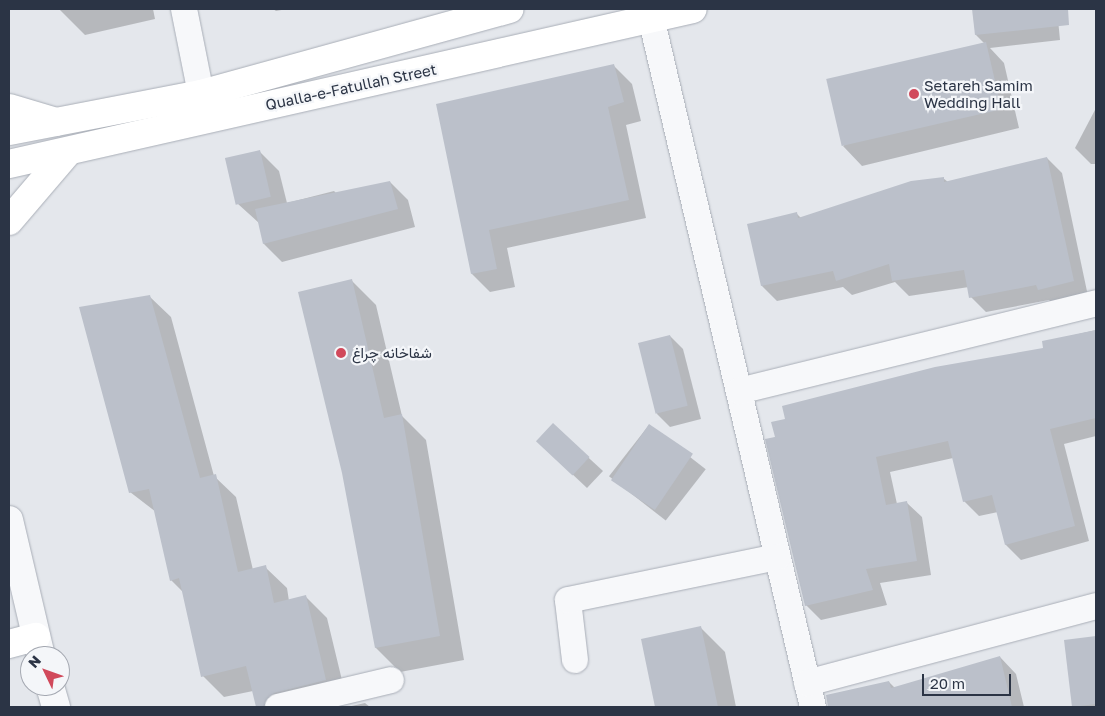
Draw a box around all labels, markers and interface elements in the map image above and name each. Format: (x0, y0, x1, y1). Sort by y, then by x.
street label: Qualla-e-Fatullah Street (264, 60, 438, 114)
place label: Setareh Samim Wedding Hall (924, 76, 1033, 111)
marker: Setareh Samim Wedding Hall (908, 88, 920, 100)
place label: شفاخانه چراغ (352, 344, 432, 362)
marker: شفاخانه چراغ (334, 346, 348, 360)
north arrow (20, 646, 70, 696)
text: N (24, 652, 44, 671)
scale bar (925, 664, 1014, 696)
text: 20 m (930, 674, 965, 692)

